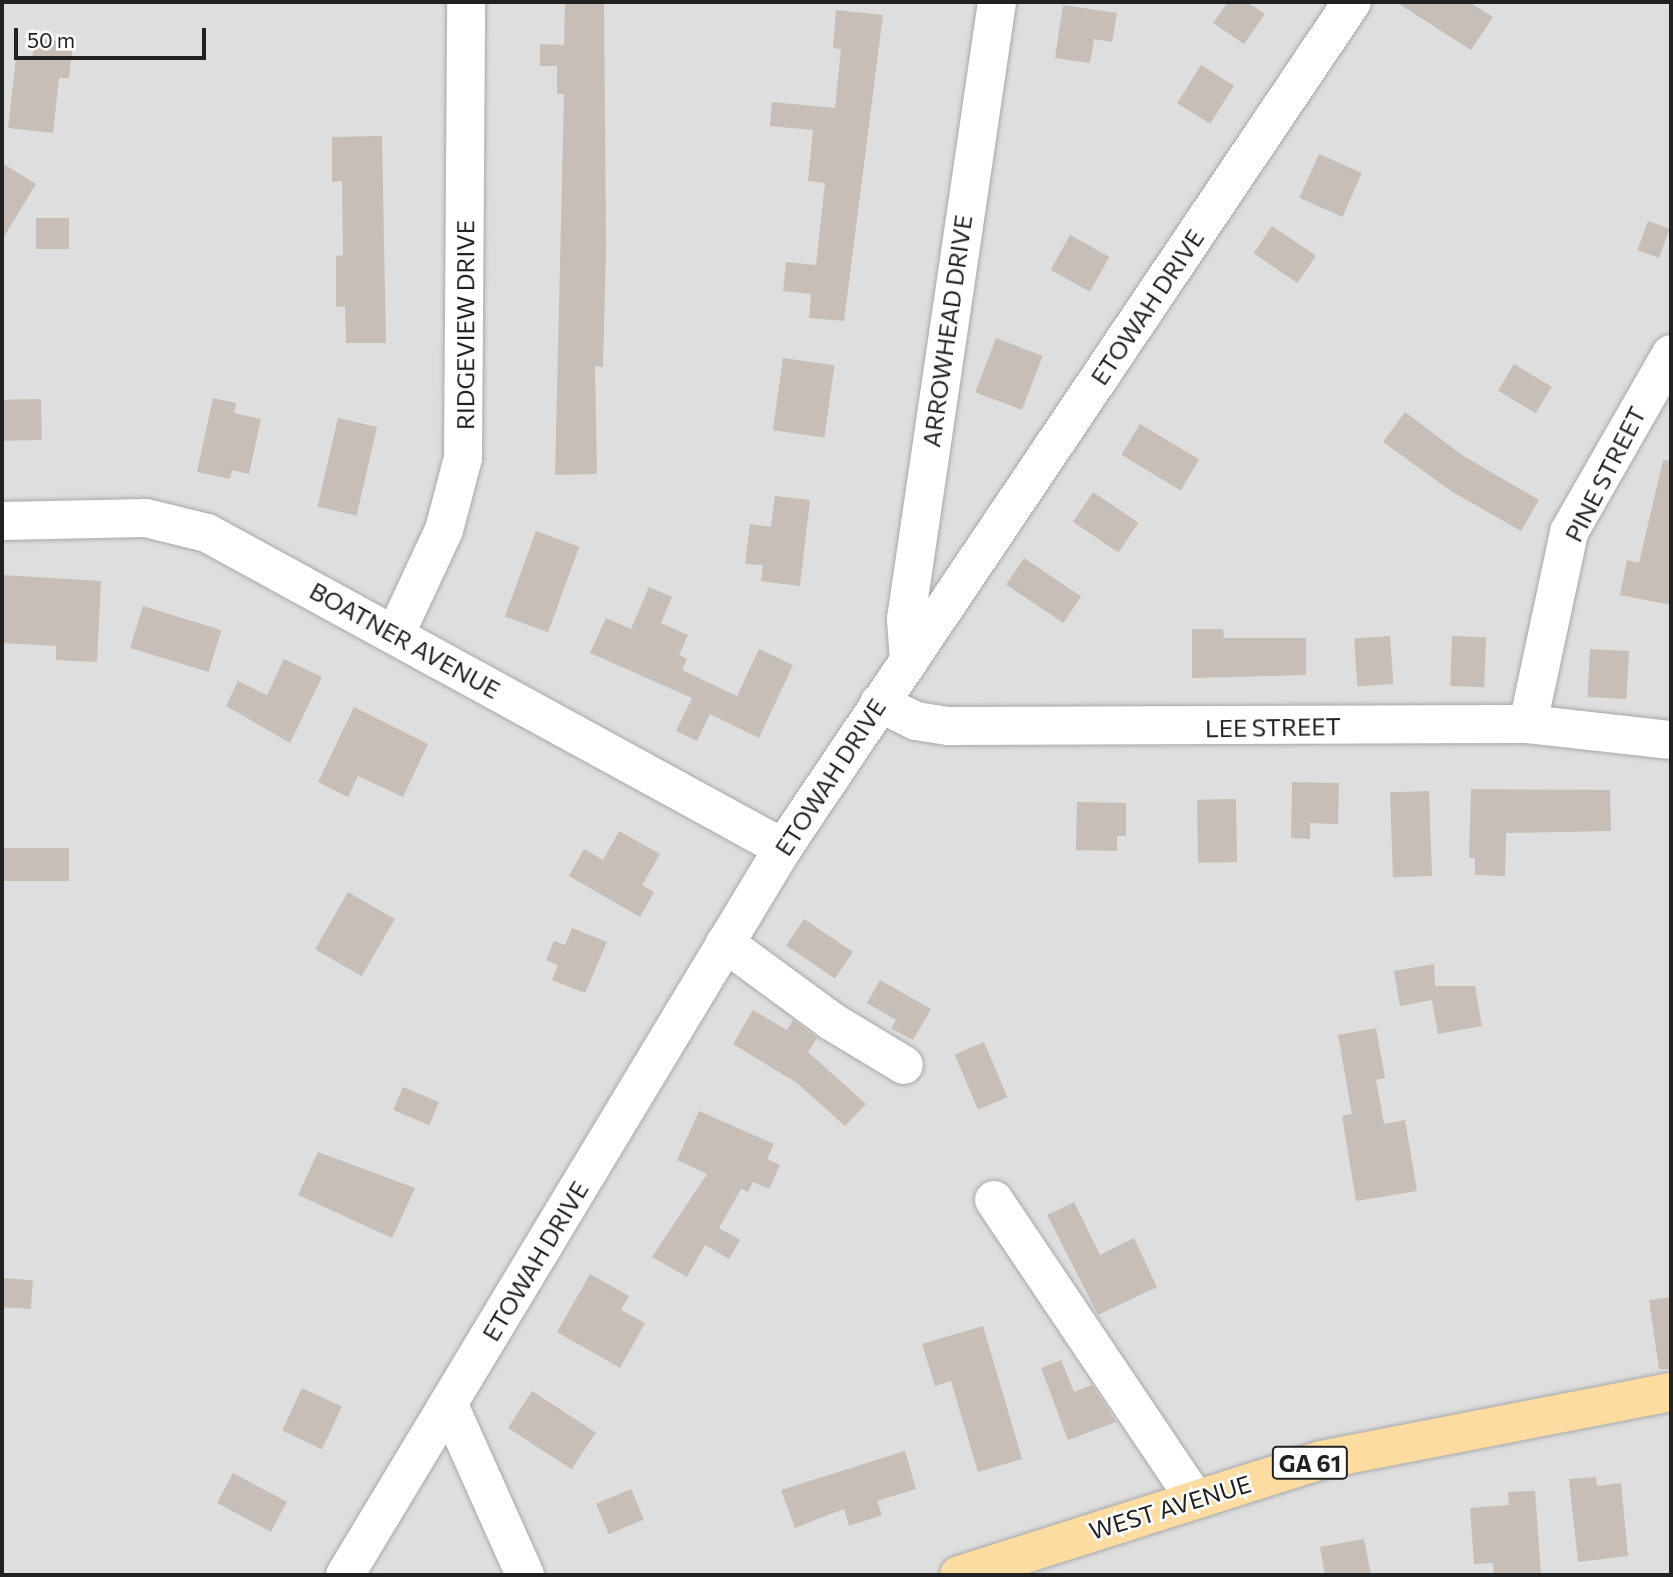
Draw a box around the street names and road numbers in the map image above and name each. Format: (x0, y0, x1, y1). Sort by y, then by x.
street label: ARROWHEAD DRIVE (916, 213, 978, 449)
street label: RIDGEVIEW DRIVE (451, 220, 479, 430)
street label: ETOWAH DRIVE (1084, 224, 1210, 390)
street label: PINE STREET (1559, 402, 1651, 546)
street label: BOATNER AVENUE (305, 576, 505, 704)
street label: ETOWAH DRIVE (769, 693, 891, 861)
street label: LEE STREET (1205, 711, 1341, 743)
street label: ETOWAH DRIVE (476, 1176, 594, 1346)
road number: GA 61 (1272, 1444, 1348, 1482)
street label: WEST AVENUE (1086, 1469, 1254, 1545)

